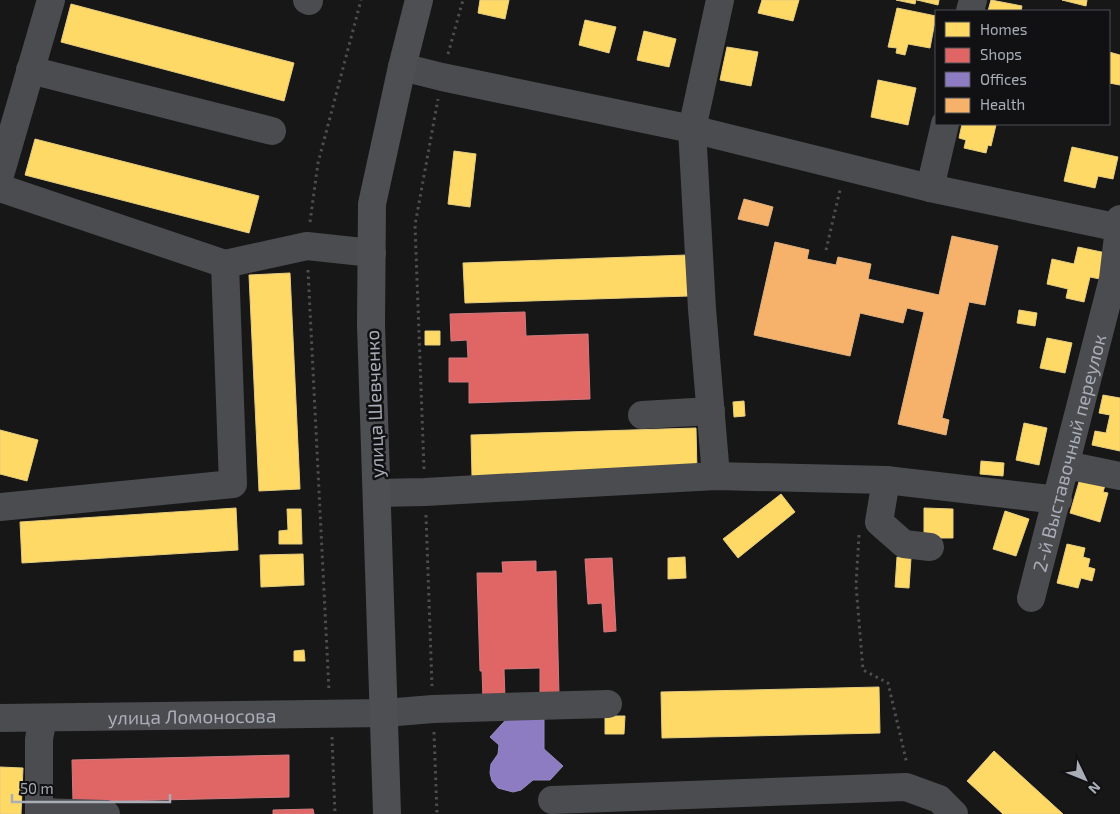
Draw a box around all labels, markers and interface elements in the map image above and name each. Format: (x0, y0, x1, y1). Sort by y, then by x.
legend (935, 10, 1110, 125)
text: Homes (980, 20, 1027, 38)
text: Shops (980, 45, 1022, 63)
text: Offices (980, 70, 1027, 88)
text: Health (980, 95, 1025, 113)
street label: улица Шевченко (360, 330, 389, 478)
street label: 2-й Выставочный переулок (1027, 331, 1110, 574)
street label: улица Ломоносова (108, 703, 276, 729)
north arrow (1060, 754, 1110, 804)
scale bar (12, 772, 170, 804)
text: 50 m (20, 779, 54, 797)
text: N (1085, 779, 1105, 798)

